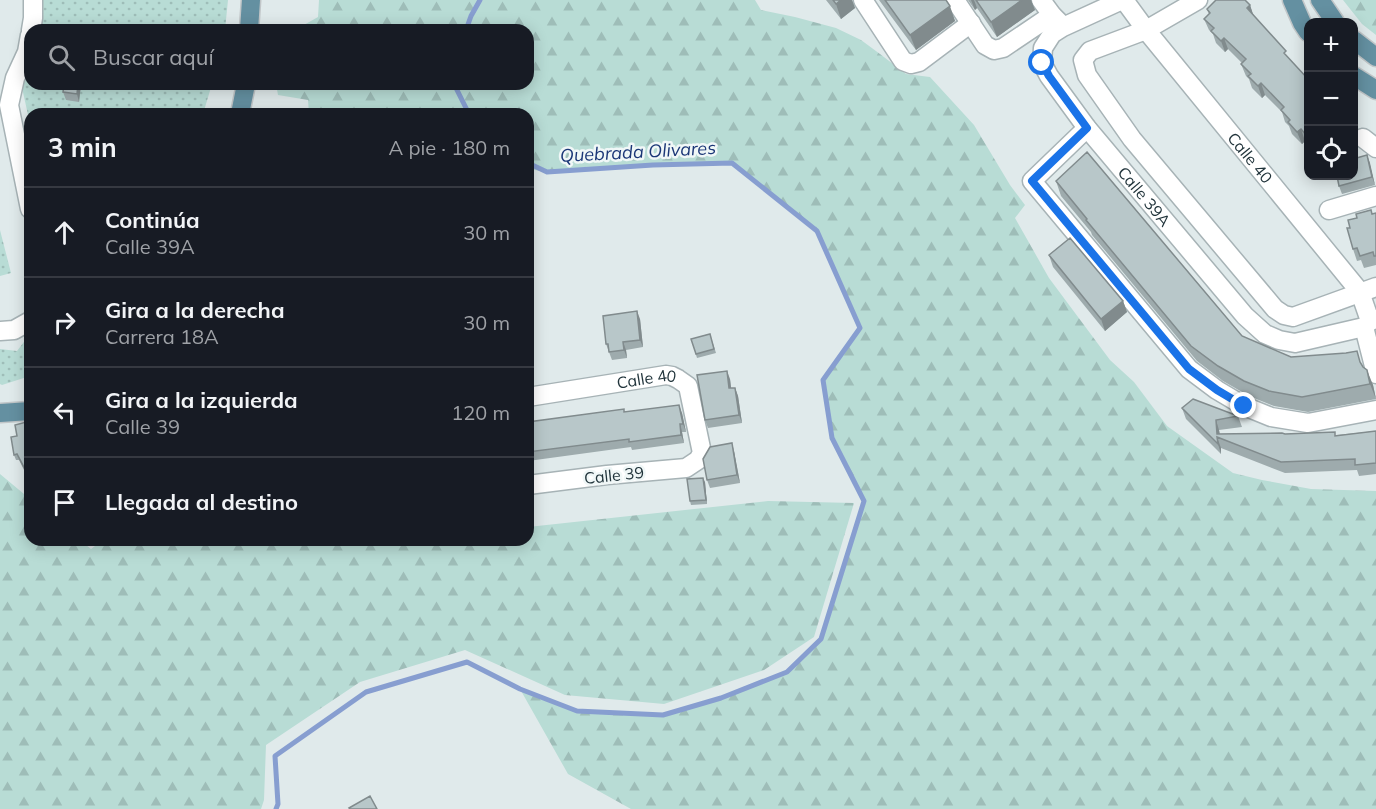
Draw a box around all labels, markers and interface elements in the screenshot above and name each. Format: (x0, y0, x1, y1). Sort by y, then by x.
map controls (1304, 18, 1358, 180)
button: + (1304, 18, 1358, 72)
search box (24, 24, 534, 90)
icon: search (45, 41, 78, 74)
text: Buscar aquí (93, 43, 214, 71)
route start (1028, 49, 1054, 75)
button: − (1304, 72, 1358, 126)
button: locate (1304, 126, 1358, 180)
street label: Calle 40 (1224, 128, 1277, 187)
text: 3 min (48, 131, 117, 164)
text: A pie · 180 m (389, 135, 510, 160)
water label: Quebrada Olivares (559, 136, 717, 167)
street label: Calle 39A (1114, 162, 1175, 230)
text: Continúa (105, 206, 200, 234)
icon: ahead (48, 216, 81, 249)
text: 30 m (463, 220, 510, 245)
text: Calle 39A (105, 234, 195, 259)
text: Gira a la derecha (105, 296, 285, 324)
icon: right (48, 306, 81, 339)
text: 30 m (463, 310, 510, 335)
text: Carrera 18A (105, 324, 219, 349)
street label: Calle 40 (615, 365, 678, 393)
text: Gira a la izquierda (105, 386, 298, 414)
route end (1230, 392, 1256, 418)
icon: left (48, 396, 81, 429)
text: 120 m (451, 400, 510, 425)
text: Calle 39 (105, 414, 180, 439)
street label: Calle 39 (583, 462, 645, 488)
icon: arrive (48, 486, 81, 519)
text: Llegada al destino (105, 488, 298, 516)

